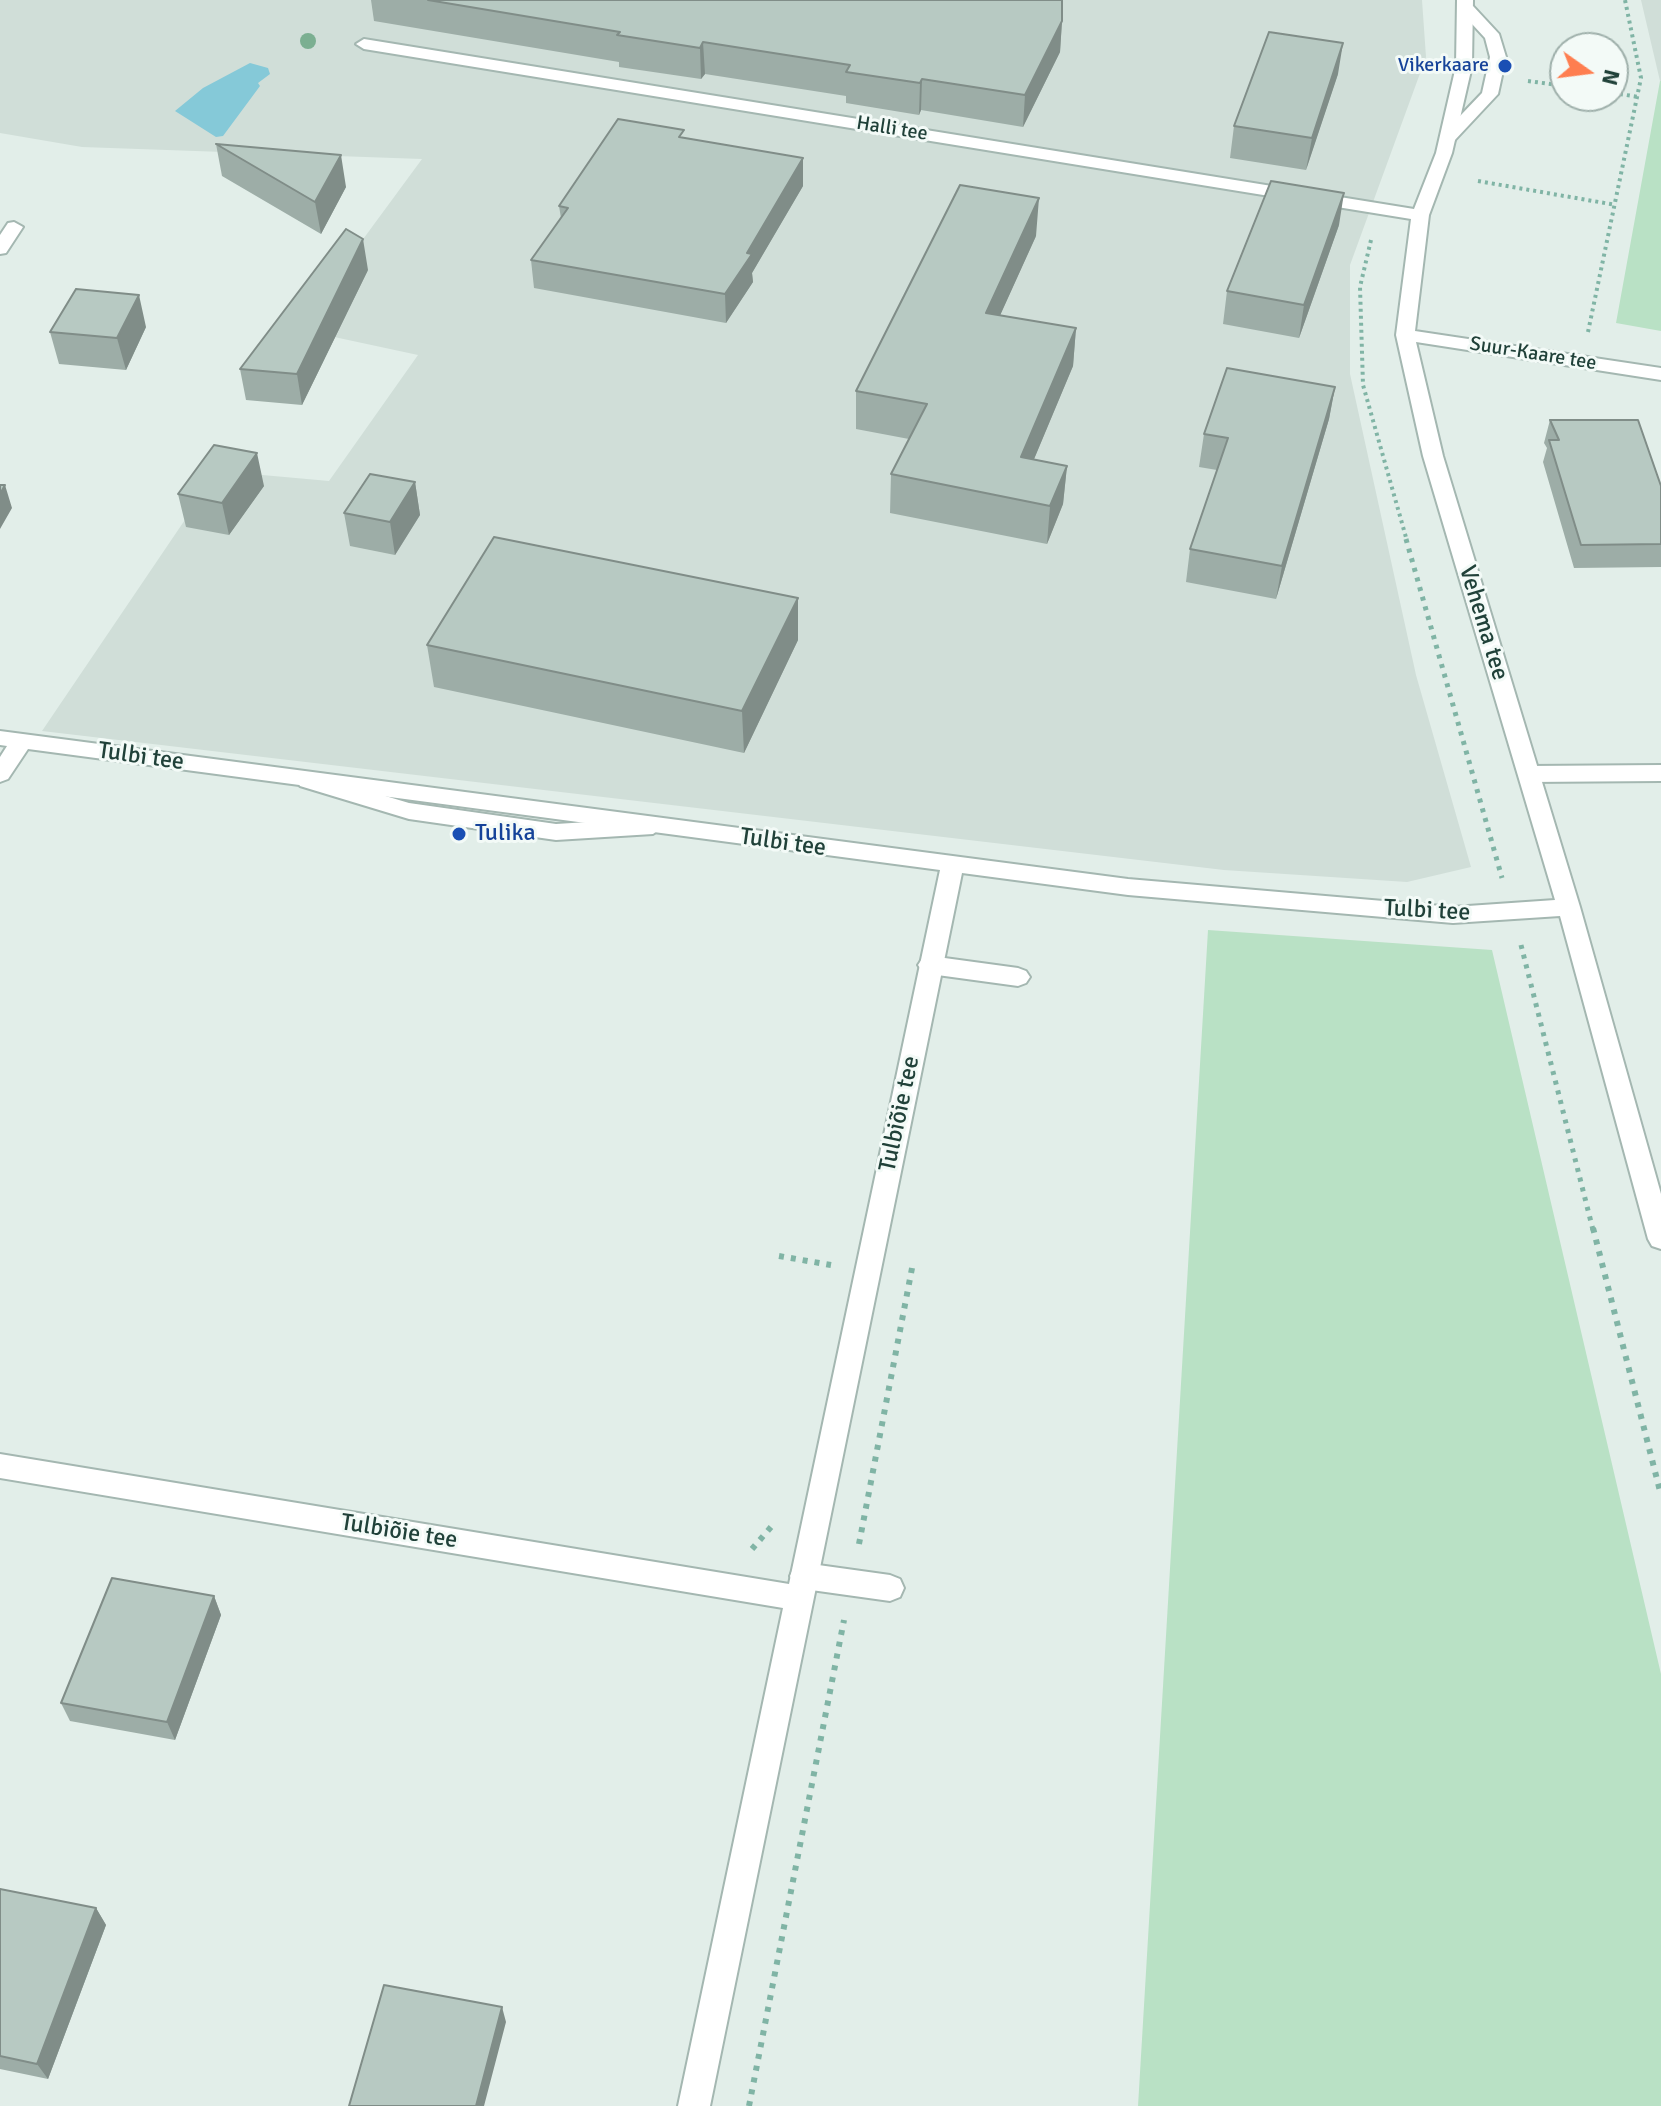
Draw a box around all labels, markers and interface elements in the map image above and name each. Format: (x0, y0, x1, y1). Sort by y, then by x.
north arrow (1549, 32, 1629, 112)
place label: Vikerkaare (1398, 54, 1489, 78)
marker: Vikerkaare (1496, 57, 1514, 75)
text: N (1596, 67, 1626, 88)
street label: Halli tee (855, 112, 929, 146)
street label: Suur-Kaare tee (1468, 332, 1598, 376)
street label: Vehema tee (1452, 562, 1514, 684)
street label: Tulbi tee (96, 737, 186, 777)
place label: Tulika (475, 820, 536, 848)
street label: Tulbi tee (738, 823, 828, 863)
marker: Tulika (450, 825, 468, 843)
street label: Tulbi tee (1383, 894, 1471, 928)
street label: Tulbiõie tee (874, 1053, 926, 1175)
street label: Tulbiõie tee (339, 1509, 459, 1555)

